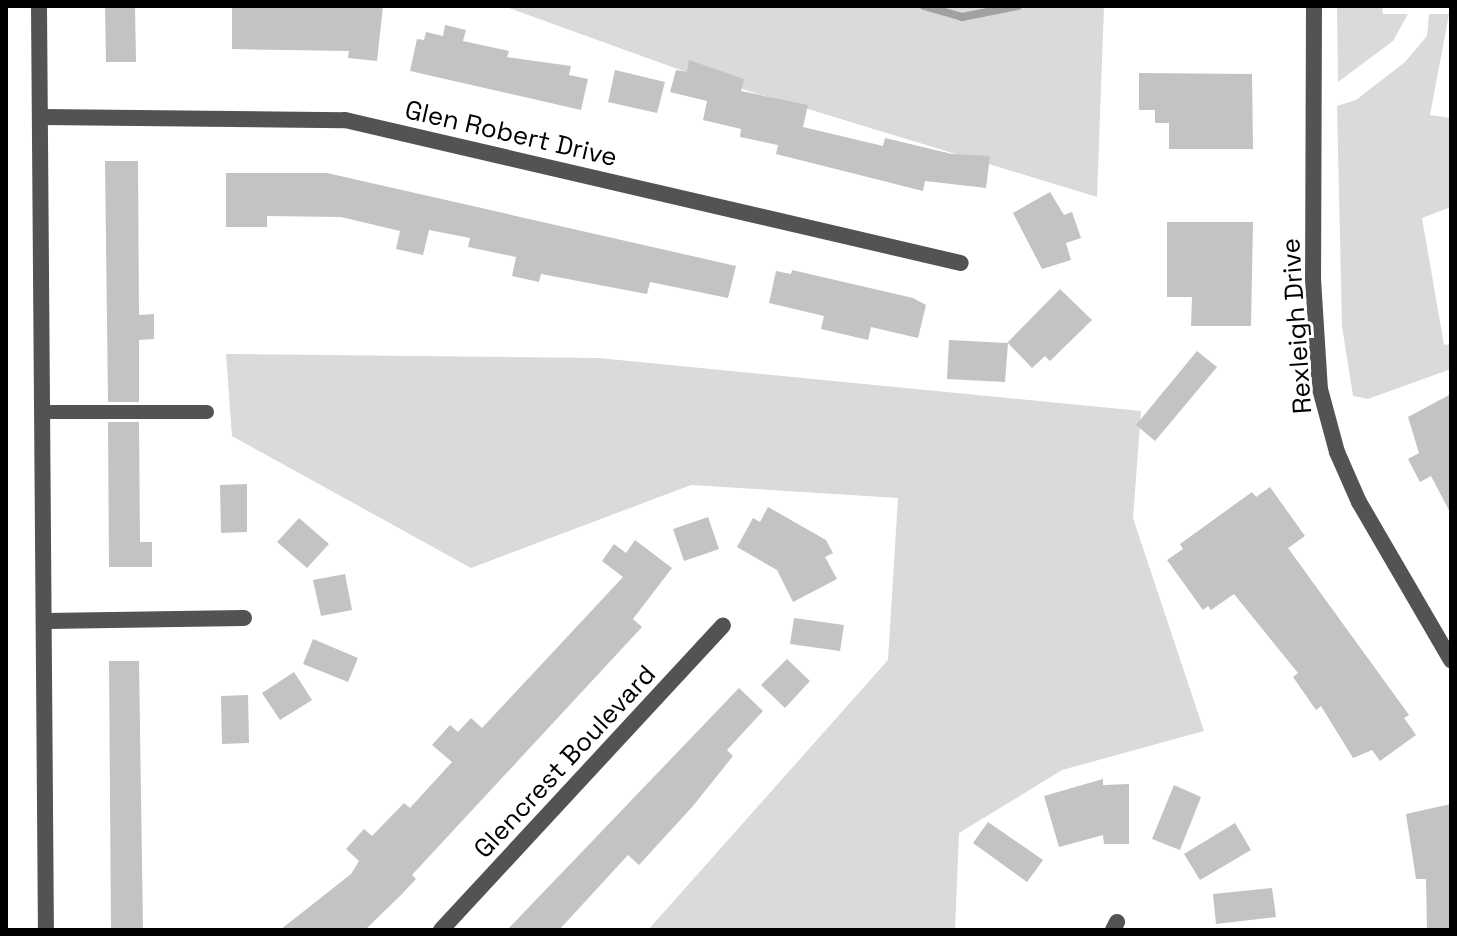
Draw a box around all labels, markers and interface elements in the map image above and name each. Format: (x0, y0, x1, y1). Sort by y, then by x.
street label: Glen Robert Drive (402, 94, 620, 174)
street label: Rexleigh Drive (1275, 237, 1319, 415)
street label: Glencrest Boulevard (468, 659, 662, 865)

